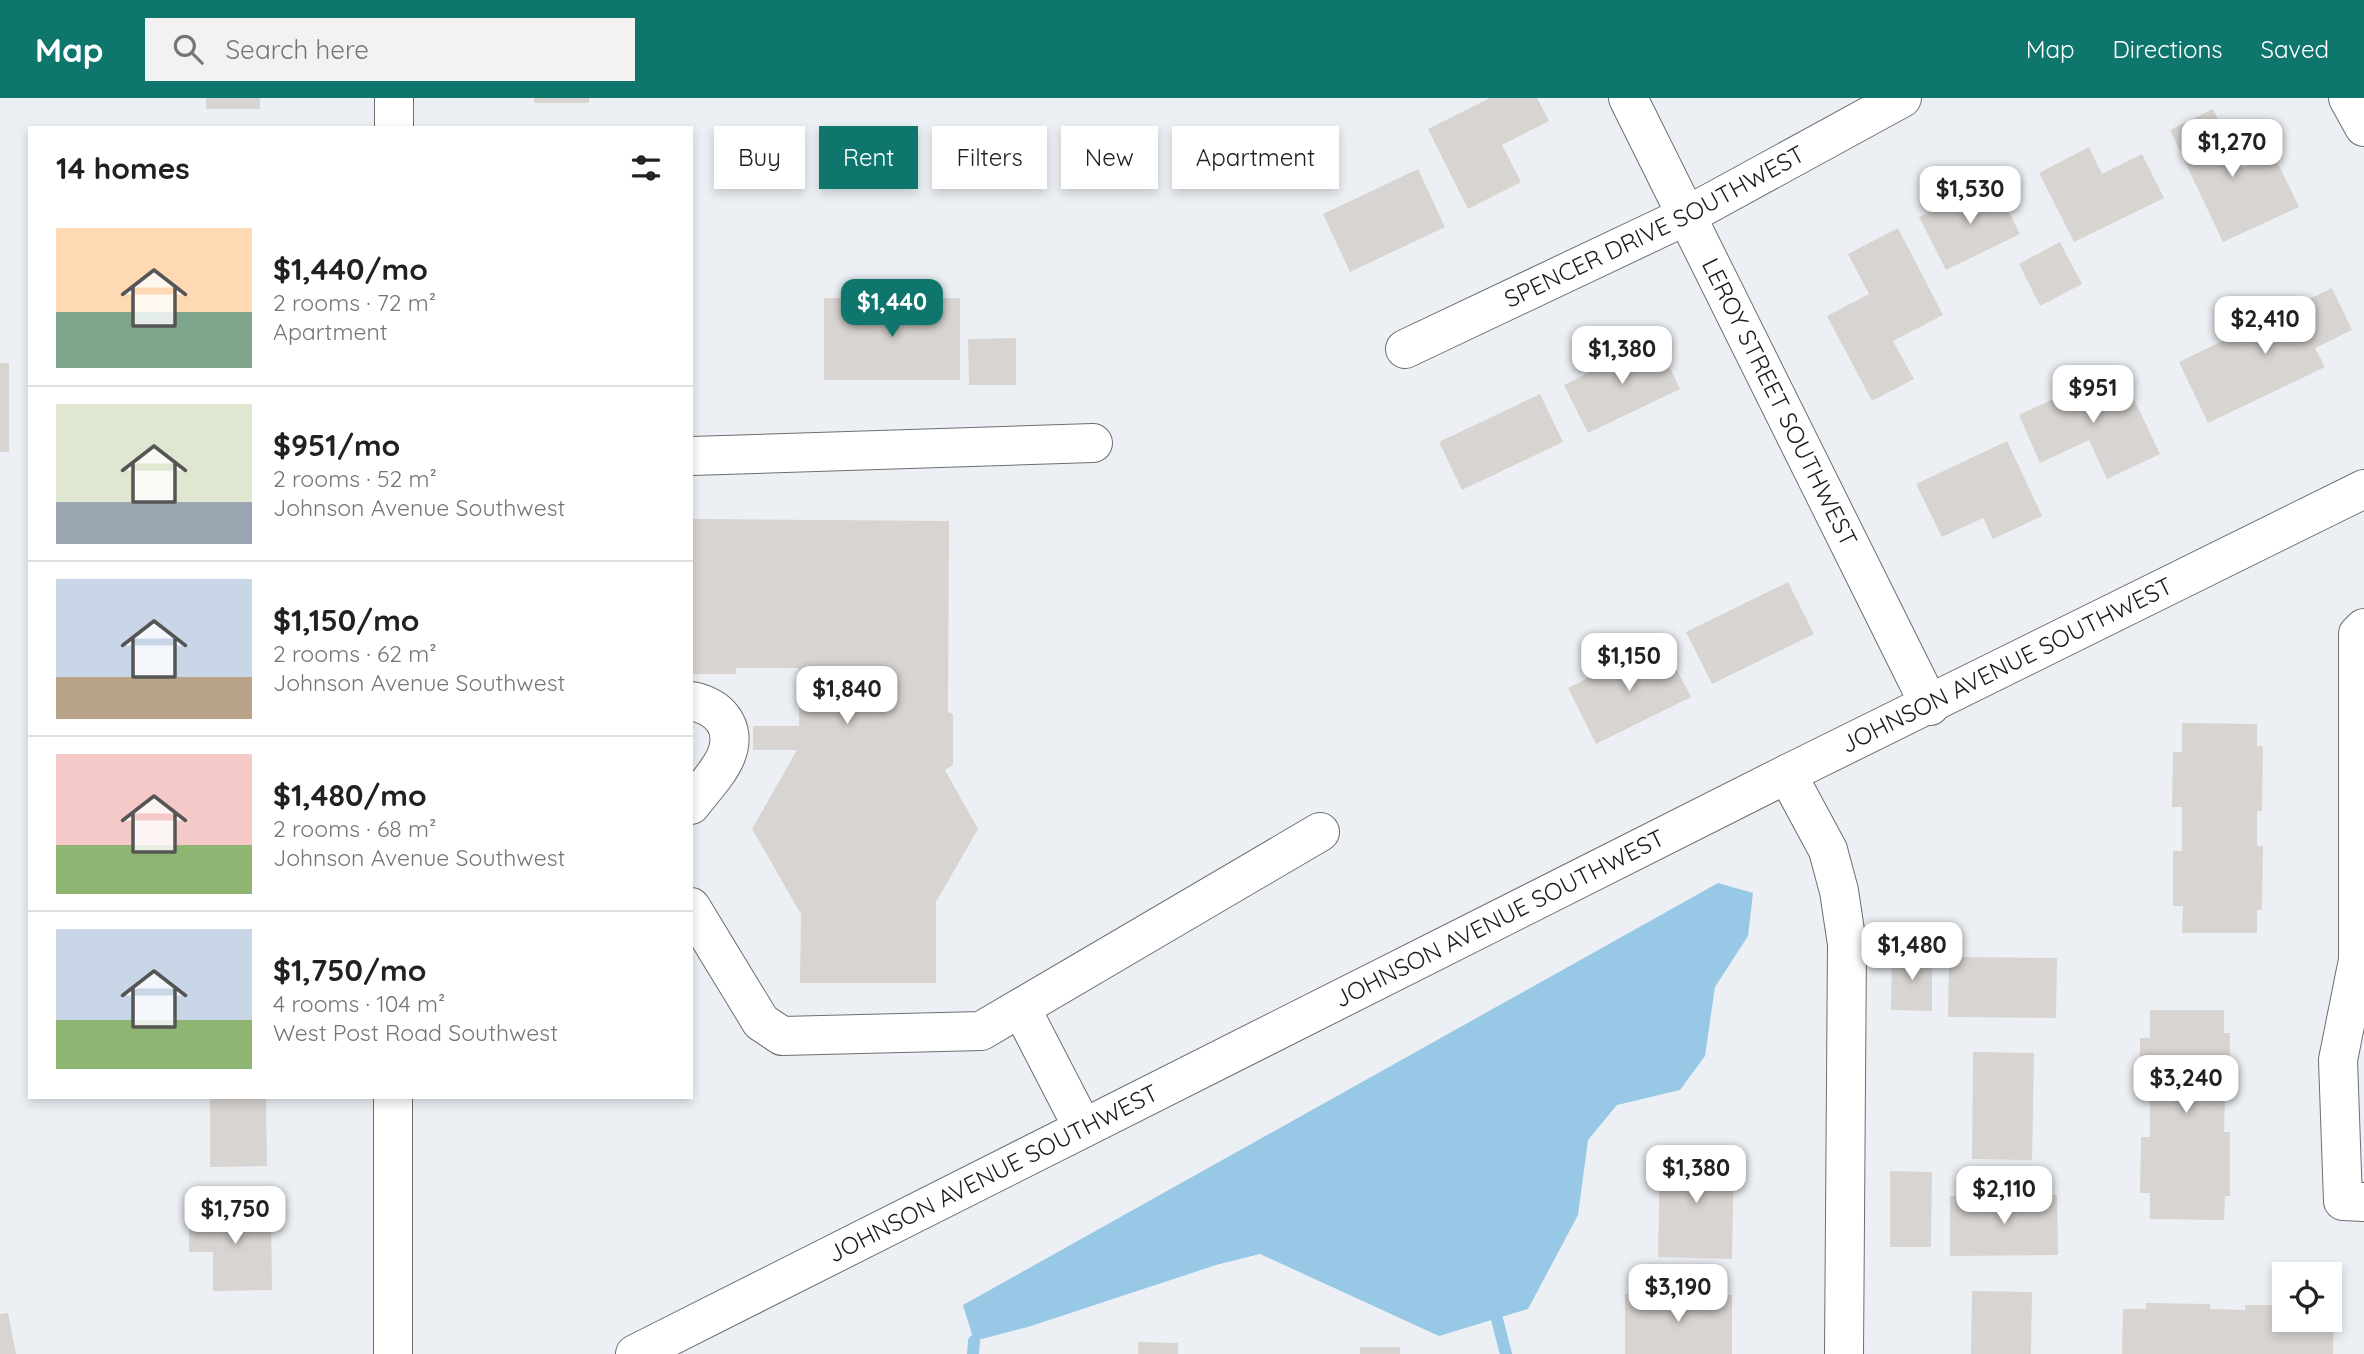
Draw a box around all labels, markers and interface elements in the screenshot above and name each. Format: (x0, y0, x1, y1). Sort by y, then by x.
search box (145, 18, 635, 81)
text: Map (35, 29, 103, 70)
icon: search (169, 30, 207, 68)
text: Search here (225, 33, 369, 66)
text: Map (2026, 34, 2075, 64)
text: Directions (2113, 34, 2223, 64)
text: Saved (2261, 34, 2329, 64)
pin: $1,270 (2175, 120, 2289, 179)
chip: Buy (714, 126, 805, 189)
chip: Rent (819, 126, 918, 189)
chip: Filters (932, 126, 1047, 189)
chip: New (1061, 126, 1158, 189)
chip: Apartment (1172, 126, 1339, 189)
text: $1,270 (2198, 127, 2266, 156)
street label: SPENCER DRIVE SOUTHWEST (1499, 138, 1810, 314)
text: 14 homes (56, 149, 190, 187)
icon: filters (627, 149, 665, 187)
pin: $1,530 (1913, 166, 2027, 226)
text: $1,530 (1936, 174, 2004, 203)
text: $1,440/mo (273, 250, 428, 288)
street label: LEROY STREET SOUTHWEST (1696, 253, 1864, 551)
icon: home (112, 256, 196, 340)
pin: $1,440 (835, 280, 949, 339)
text: $1,440 (857, 287, 927, 316)
text: 2 rooms · 72 m² (273, 288, 436, 317)
pin: $2,410 (2208, 296, 2322, 356)
text: $2,410 (2230, 304, 2300, 333)
text: Apartment (273, 317, 387, 346)
pin: $1,380 (1565, 327, 1679, 386)
text: $1,380 (1588, 334, 1656, 363)
pin: $951 (2052, 366, 2134, 425)
text: $951 (2069, 373, 2118, 402)
text: $951/mo (273, 426, 400, 464)
icon: home (112, 432, 196, 516)
text: 2 rooms · 52 m² (273, 464, 437, 493)
text: Johnson Avenue Southwest (273, 493, 565, 522)
street label: JOHNSON AVENUE SOUTHWEST (1836, 570, 2177, 759)
text: $1,150/mo (273, 601, 420, 639)
icon: home (112, 607, 196, 691)
pin: $1,150 (1572, 634, 1686, 693)
text: 2 rooms · 62 m² (273, 639, 437, 668)
text: $1,150 (1597, 641, 1661, 670)
pin: $1,840 (790, 666, 904, 726)
text: Johnson Avenue Southwest (273, 668, 565, 697)
text: $1,840 (812, 674, 882, 703)
text: $1,480/mo (273, 776, 427, 814)
icon: home (112, 782, 196, 866)
text: 2 rooms · 68 m² (273, 814, 436, 843)
street label: JOHNSON AVENUE SOUTHWEST (1329, 822, 1669, 1014)
text: Johnson Avenue Southwest (273, 843, 565, 872)
pin: $1,480 (1855, 922, 1969, 982)
text: $1,480 (1877, 930, 1947, 959)
text: $1,750/mo (273, 951, 426, 989)
icon: home (112, 957, 196, 1041)
text: 4 rooms · 104 m² (273, 989, 445, 1018)
text: West Post Road Southwest (273, 1018, 558, 1047)
pin: $3,240 (2129, 1056, 2243, 1115)
text: $3,240 (2149, 1063, 2223, 1092)
street label: JOHNSON AVENUE SOUTHWEST (822, 1077, 1163, 1269)
pin: $1,380 (1639, 1146, 1753, 1205)
text: $1,380 (1662, 1153, 1730, 1182)
pin: $2,110 (1947, 1166, 2061, 1226)
text: $2,110 (1972, 1174, 2036, 1203)
pin: $1,750 (178, 1186, 292, 1246)
text: $1,750 (201, 1194, 270, 1223)
map controls (2272, 1262, 2342, 1332)
button: locate (2272, 1262, 2342, 1332)
pin: $3,190 (1621, 1264, 1735, 1324)
text: $3,190 (1645, 1272, 1711, 1301)

